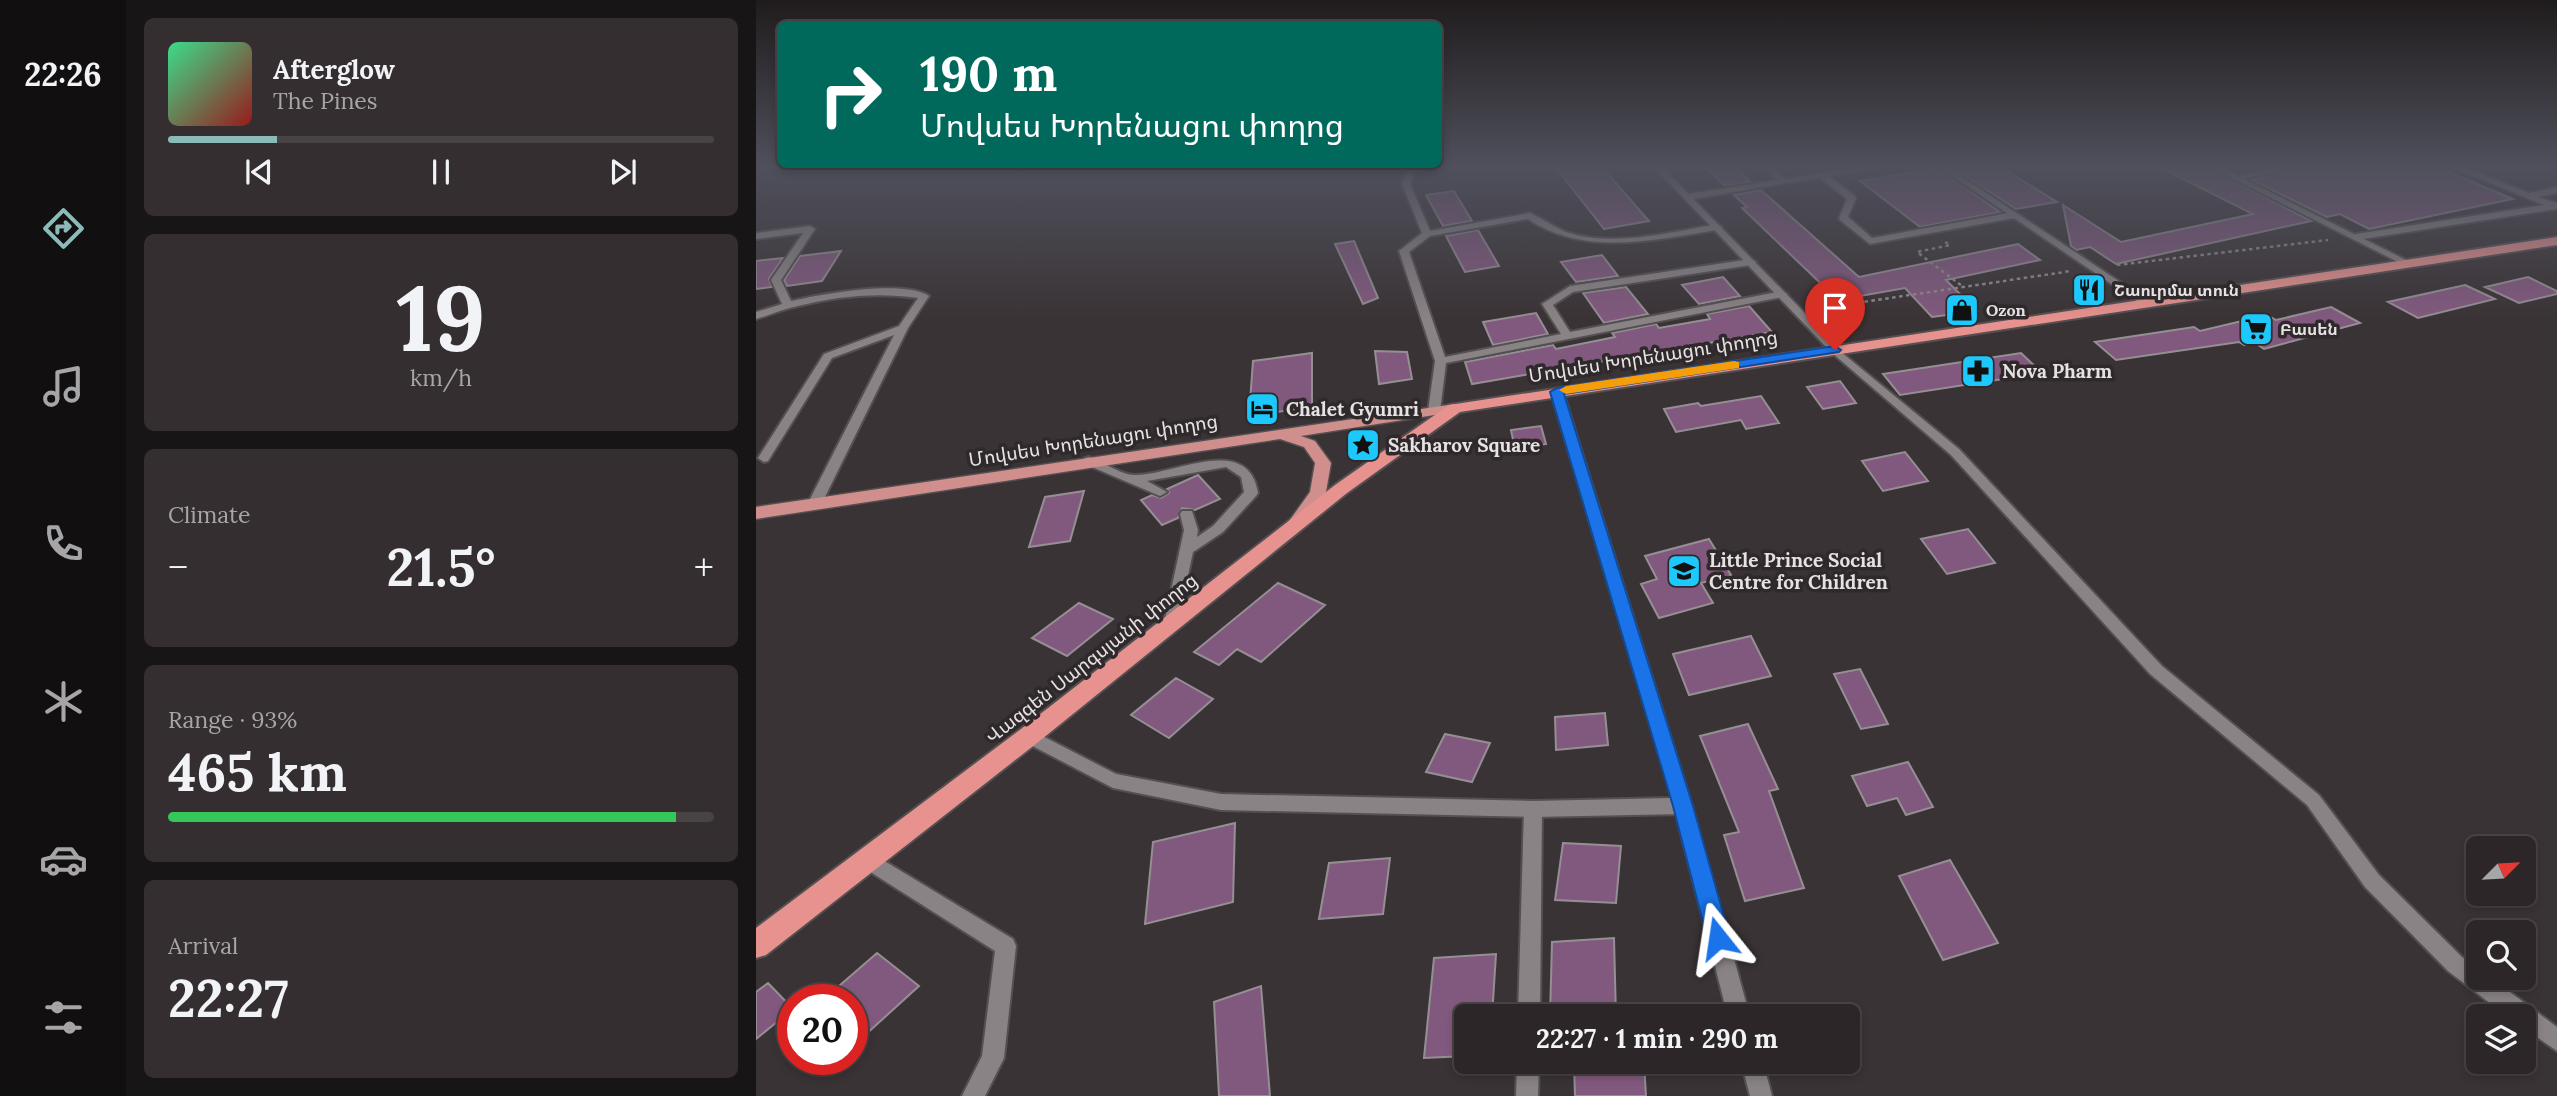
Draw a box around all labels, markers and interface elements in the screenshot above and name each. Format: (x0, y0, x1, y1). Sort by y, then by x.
text: 190 m (920, 42, 1057, 104)
icon: right (805, 49, 896, 140)
text: Afterglow (273, 53, 395, 86)
text: 22:26 (24, 54, 102, 95)
text: The Pines (273, 86, 378, 115)
text: Մովսես Խորենացու փողոց (920, 105, 1344, 146)
icon: previous (240, 153, 278, 191)
icon: pause (422, 153, 460, 191)
icon: next (604, 153, 642, 191)
icon: directions (39, 204, 88, 253)
text: 19 (396, 259, 486, 376)
restaurant icon: Շաուրմա տուն (2070, 271, 2108, 309)
pin (1805, 278, 1865, 350)
place label: Շաուրմա տուն (2114, 280, 2239, 300)
icon: arrive (1816, 289, 1854, 327)
shop icon: Ozon (1943, 291, 1981, 329)
place label: Ozon (1986, 300, 2026, 320)
supermarket icon: Բասեն (2237, 310, 2275, 348)
place label: Բասեն (2280, 319, 2338, 339)
street label: Մովսես Խորենացու փողոց (1527, 324, 1779, 388)
pharmacy icon: Nova Pharm (1959, 352, 1997, 390)
place label: Nova Pharm (2002, 359, 2113, 383)
icon: music (39, 362, 88, 411)
text: km/h (410, 363, 472, 392)
hotel icon: Chalet Gyumri (1243, 390, 1281, 428)
place label: Chalet Gyumri (1286, 397, 1419, 421)
street label: Մովսես Խորենացու փողոց (967, 408, 1219, 472)
place icon: Sakharov Square (1344, 426, 1382, 464)
place label: Sakharov Square (1388, 433, 1540, 457)
text: Climate (168, 500, 250, 529)
icon: phone (39, 519, 88, 568)
text: 21.5° (387, 534, 495, 600)
text: − (168, 543, 188, 591)
text: + (694, 543, 714, 591)
place label: Little Prince Social Centre for Children (1709, 548, 1888, 594)
school or university icon: Little Prince Social Centre for Children (1665, 552, 1703, 590)
street label: Վազգեն Սարգսյանի փողոց (980, 568, 1202, 748)
icon: climate (39, 677, 88, 726)
text: Range · 93% (168, 705, 297, 734)
text: 465 km (168, 739, 347, 805)
icon: car (39, 835, 88, 884)
north arrow (2466, 836, 2536, 906)
map controls (2466, 836, 2536, 1074)
position arrow (1681, 901, 1755, 975)
button: search (2466, 920, 2536, 990)
text: Arrival (168, 931, 238, 960)
text: 22:27 (168, 965, 289, 1031)
speed limit sign: 20 (777, 984, 868, 1075)
icon: filters (39, 993, 88, 1042)
button: layers (2466, 1004, 2536, 1074)
text: 22:27 · 1 min · 290 m (1536, 1022, 1778, 1055)

